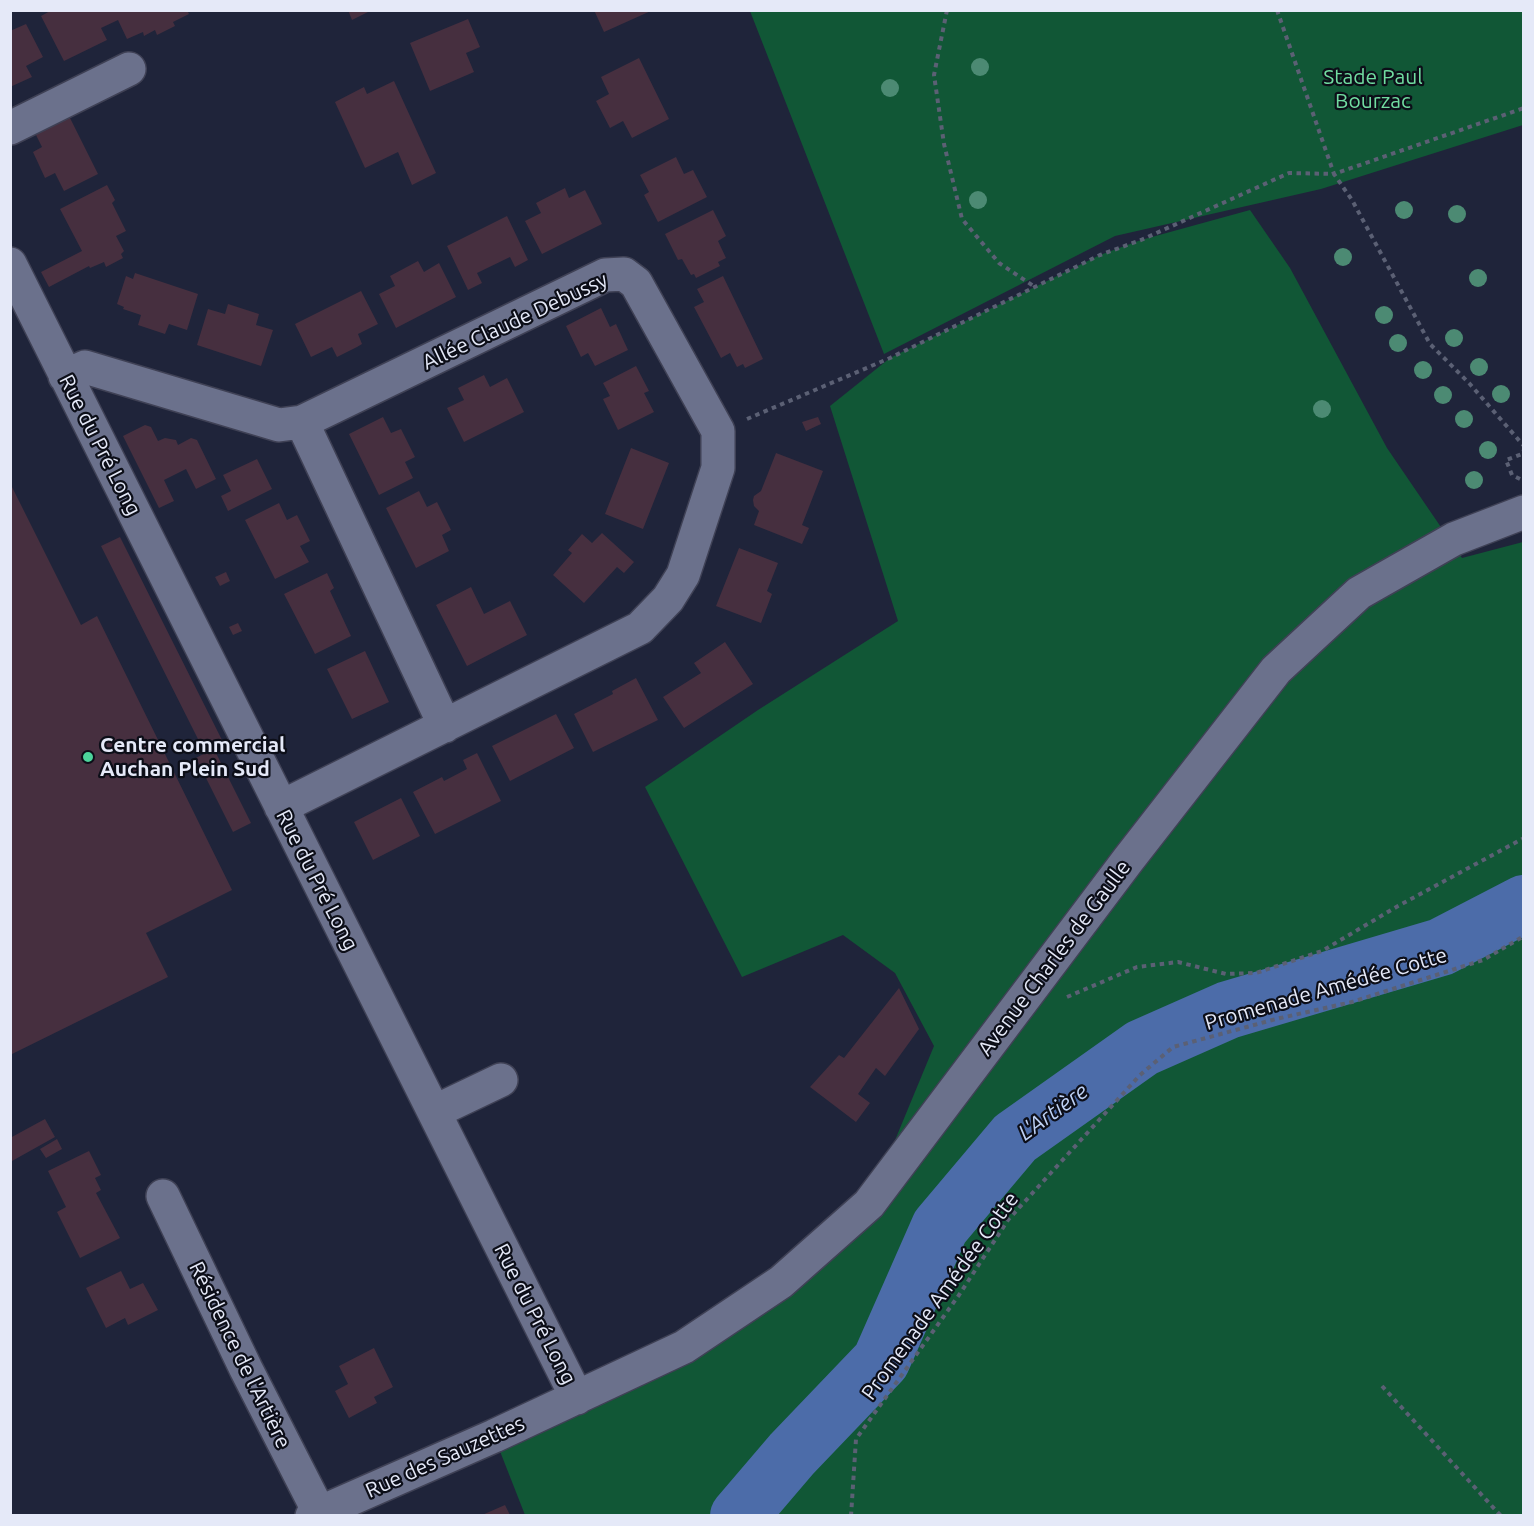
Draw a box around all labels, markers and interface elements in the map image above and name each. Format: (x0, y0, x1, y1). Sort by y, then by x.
park label: Stade Paul Bourzac (1323, 64, 1423, 114)
street label: Allée Claude Debussy (418, 267, 612, 375)
street label: Rue du Pré Long (54, 370, 146, 520)
place label: Centre commercial Auchan Plein Sud (100, 732, 285, 782)
marker: Centre commercial Auchan Plein Sud (81, 750, 95, 764)
street label: Rue du Pré Long (271, 805, 363, 955)
street label: Avenue Charles de Gaulle (972, 855, 1136, 1061)
street label: Promenade Amédée Cotte (1202, 942, 1450, 1036)
water label: L'Artière (1013, 1078, 1093, 1146)
street label: Promenade Amédée Cotte (856, 1187, 1024, 1405)
street label: Rue du Pré Long (489, 1239, 581, 1389)
street label: Résidence de l'Artière (184, 1257, 296, 1453)
street label: Rue des Sauzettes (362, 1411, 528, 1503)

